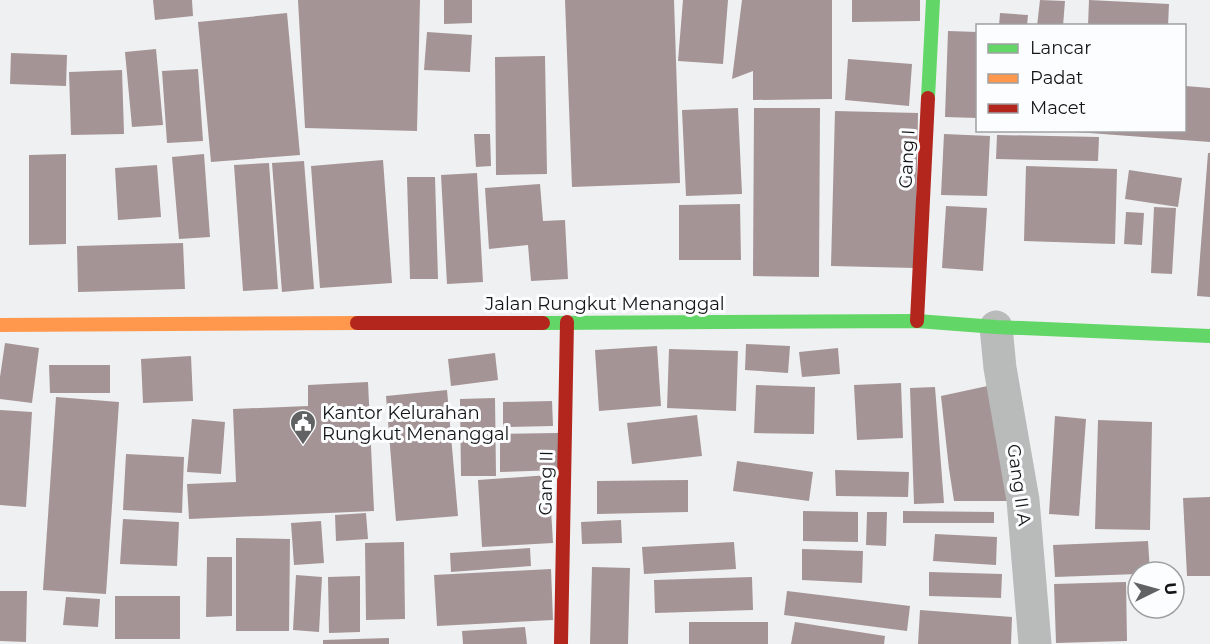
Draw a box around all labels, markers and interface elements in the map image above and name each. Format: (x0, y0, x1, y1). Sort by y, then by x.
legend (976, 24, 1186, 132)
text: Lancar (1030, 37, 1091, 59)
text: Padat (1030, 67, 1083, 89)
text: Macet (1030, 97, 1086, 119)
street label: Gang I (894, 129, 920, 189)
street label: Jalan Rungkut Menanggal (484, 293, 725, 315)
place label: Kantor Kelurahan Rungkut Menanggal (322, 402, 509, 445)
public building icon: Kantor Kelurahan Rungkut Menanggal (288, 408, 318, 446)
street label: Gang II A (1002, 443, 1036, 527)
street label: Gang II (534, 451, 558, 515)
north arrow (1126, 560, 1186, 620)
text: U (1160, 582, 1180, 596)

